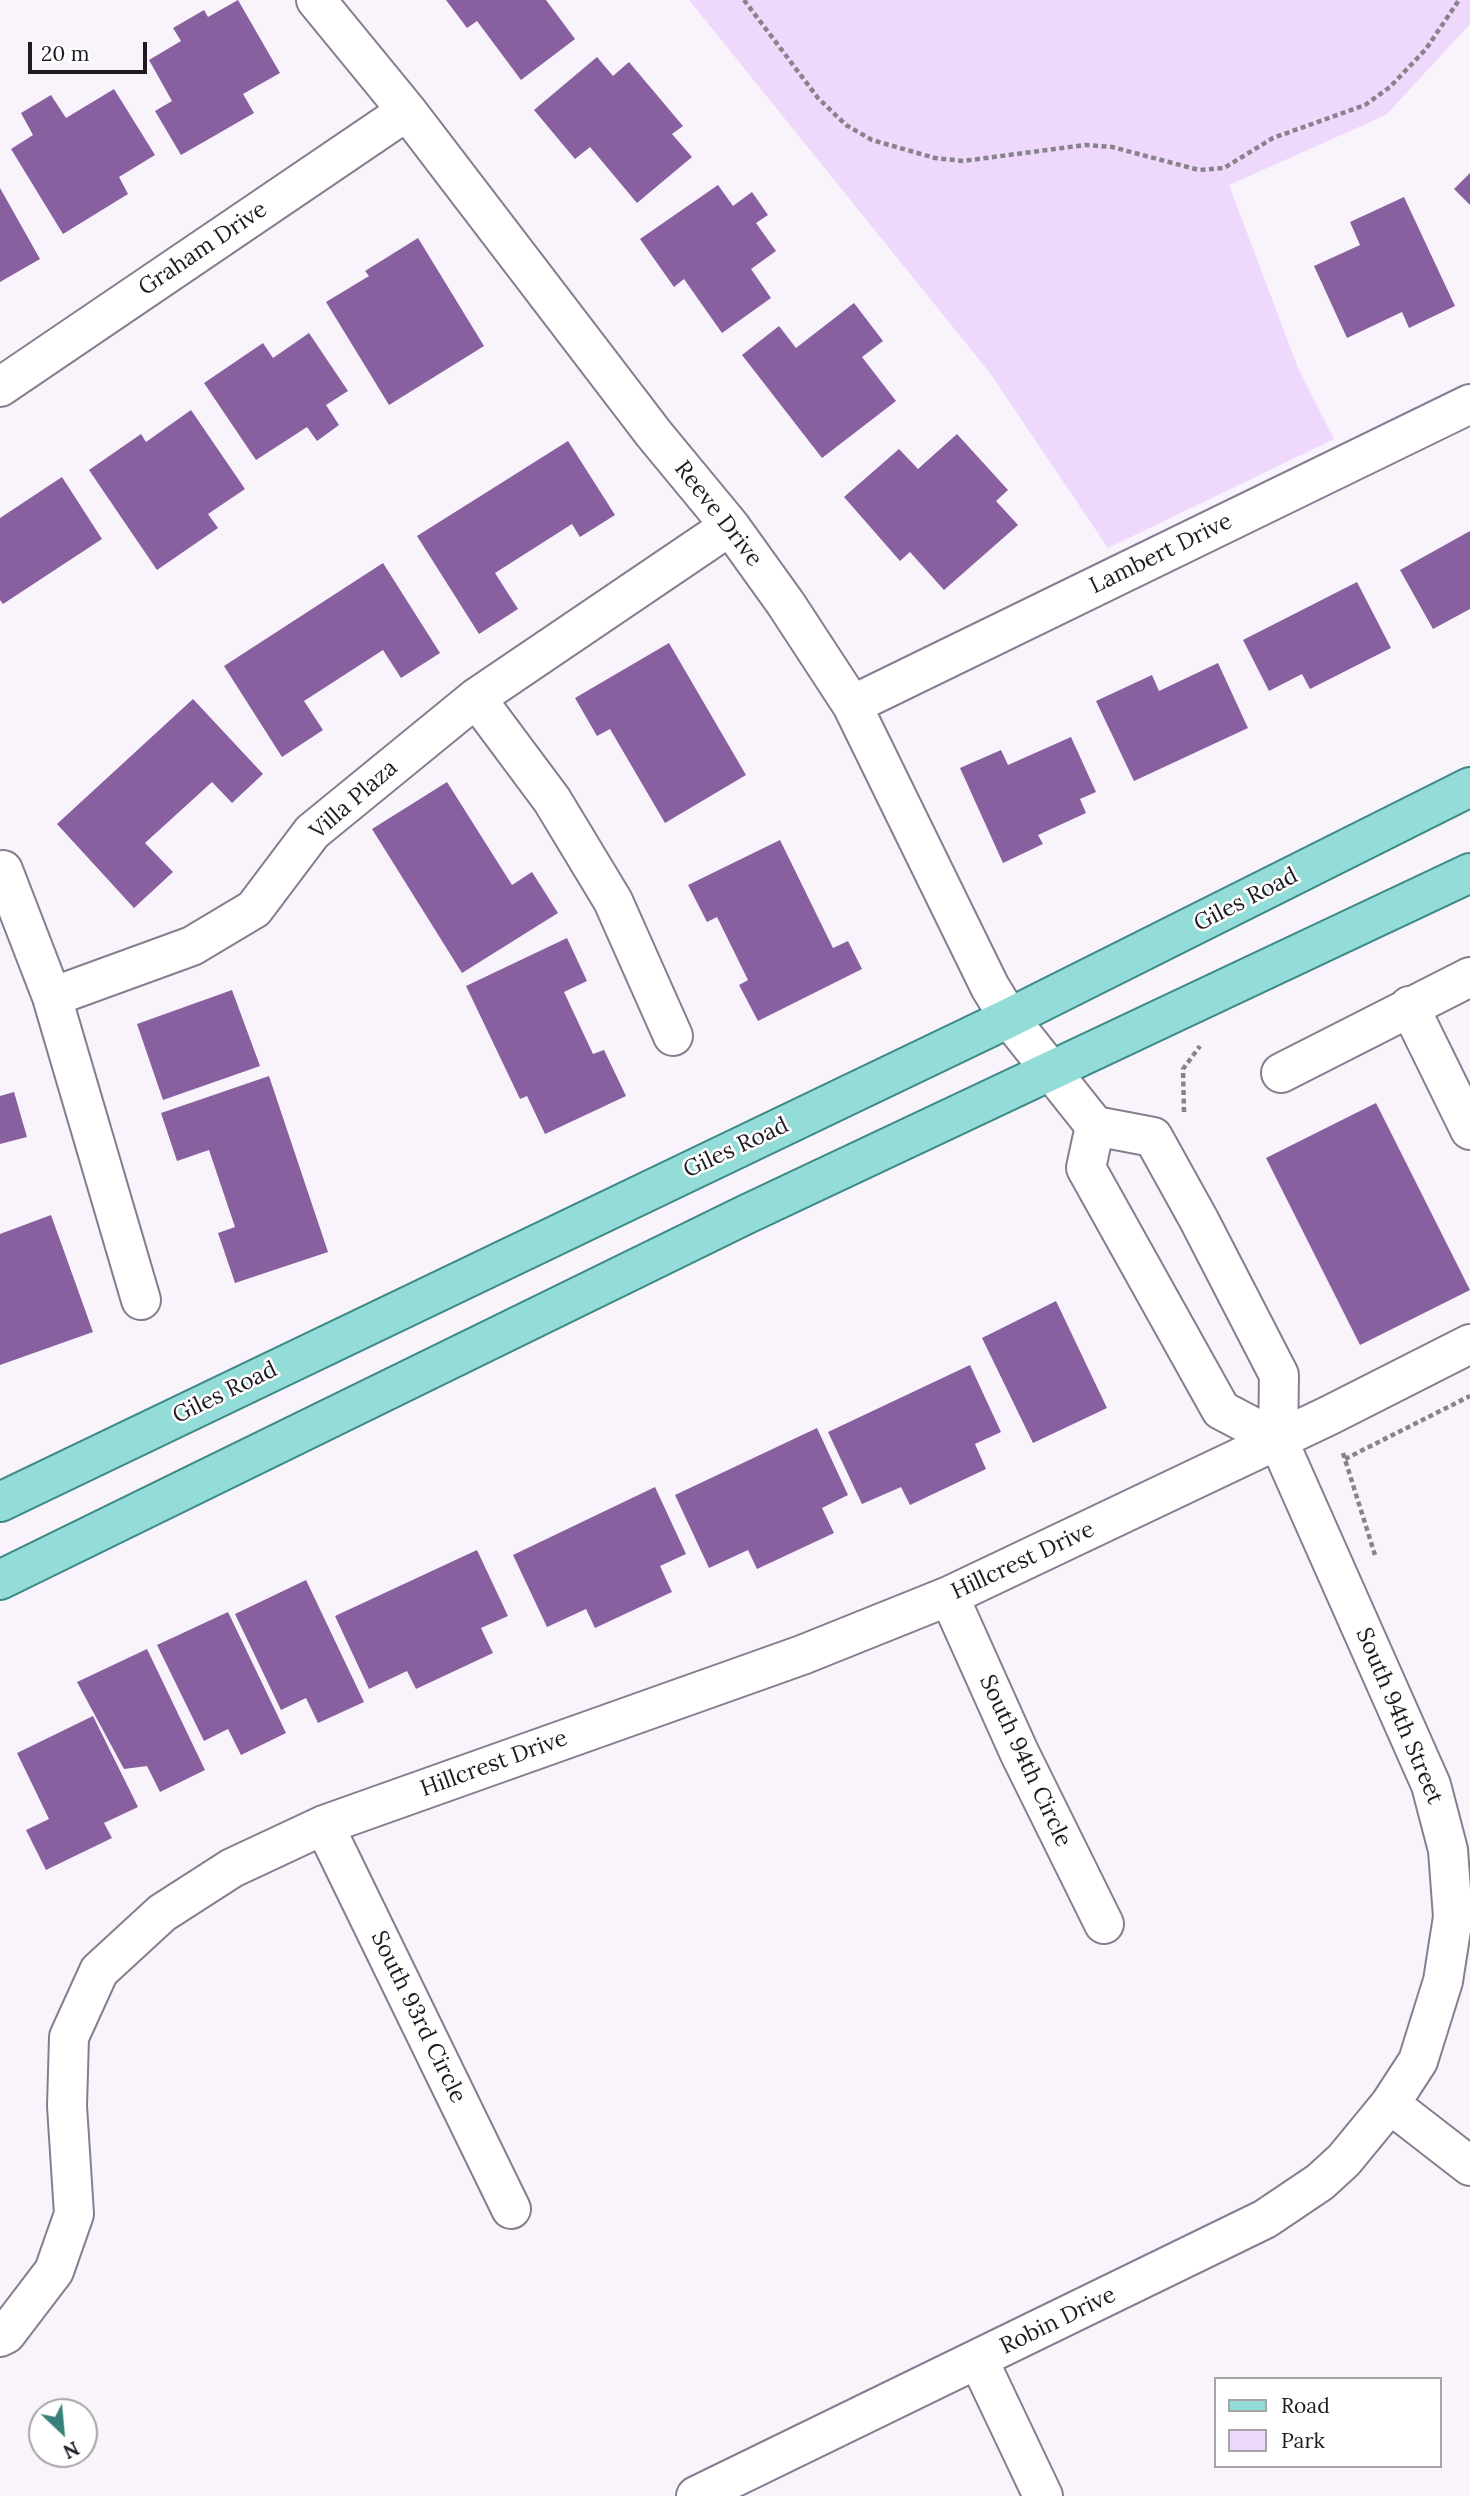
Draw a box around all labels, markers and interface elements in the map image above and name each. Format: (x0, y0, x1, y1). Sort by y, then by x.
scale bar (32, 28, 150, 72)
text: 20 m (41, 40, 90, 67)
street label: Graham Drive (134, 196, 272, 302)
street label: Reeve Drive (668, 456, 768, 572)
street label: Lambert Drive (1085, 508, 1237, 600)
street label: Villa Plaza (305, 754, 403, 846)
street label: Giles Road (1190, 862, 1302, 938)
street label: Giles Road (679, 1112, 793, 1184)
street label: Giles Road (168, 1356, 282, 1430)
street label: Hillcrest Drive (947, 1516, 1099, 1606)
street label: South 94th Street (1349, 1624, 1449, 1808)
street label: South 94th Circle (973, 1671, 1077, 1851)
street label: Hillcrest Drive (417, 1725, 571, 1803)
street label: South 93rd Circle (364, 1926, 472, 2108)
street label: Robin Drive (996, 2281, 1120, 2361)
legend (1214, 2377, 1442, 2468)
text: Road (1281, 2392, 1330, 2419)
north arrow (28, 2398, 98, 2468)
text: Park (1281, 2427, 1325, 2454)
text: N (59, 2436, 83, 2464)

